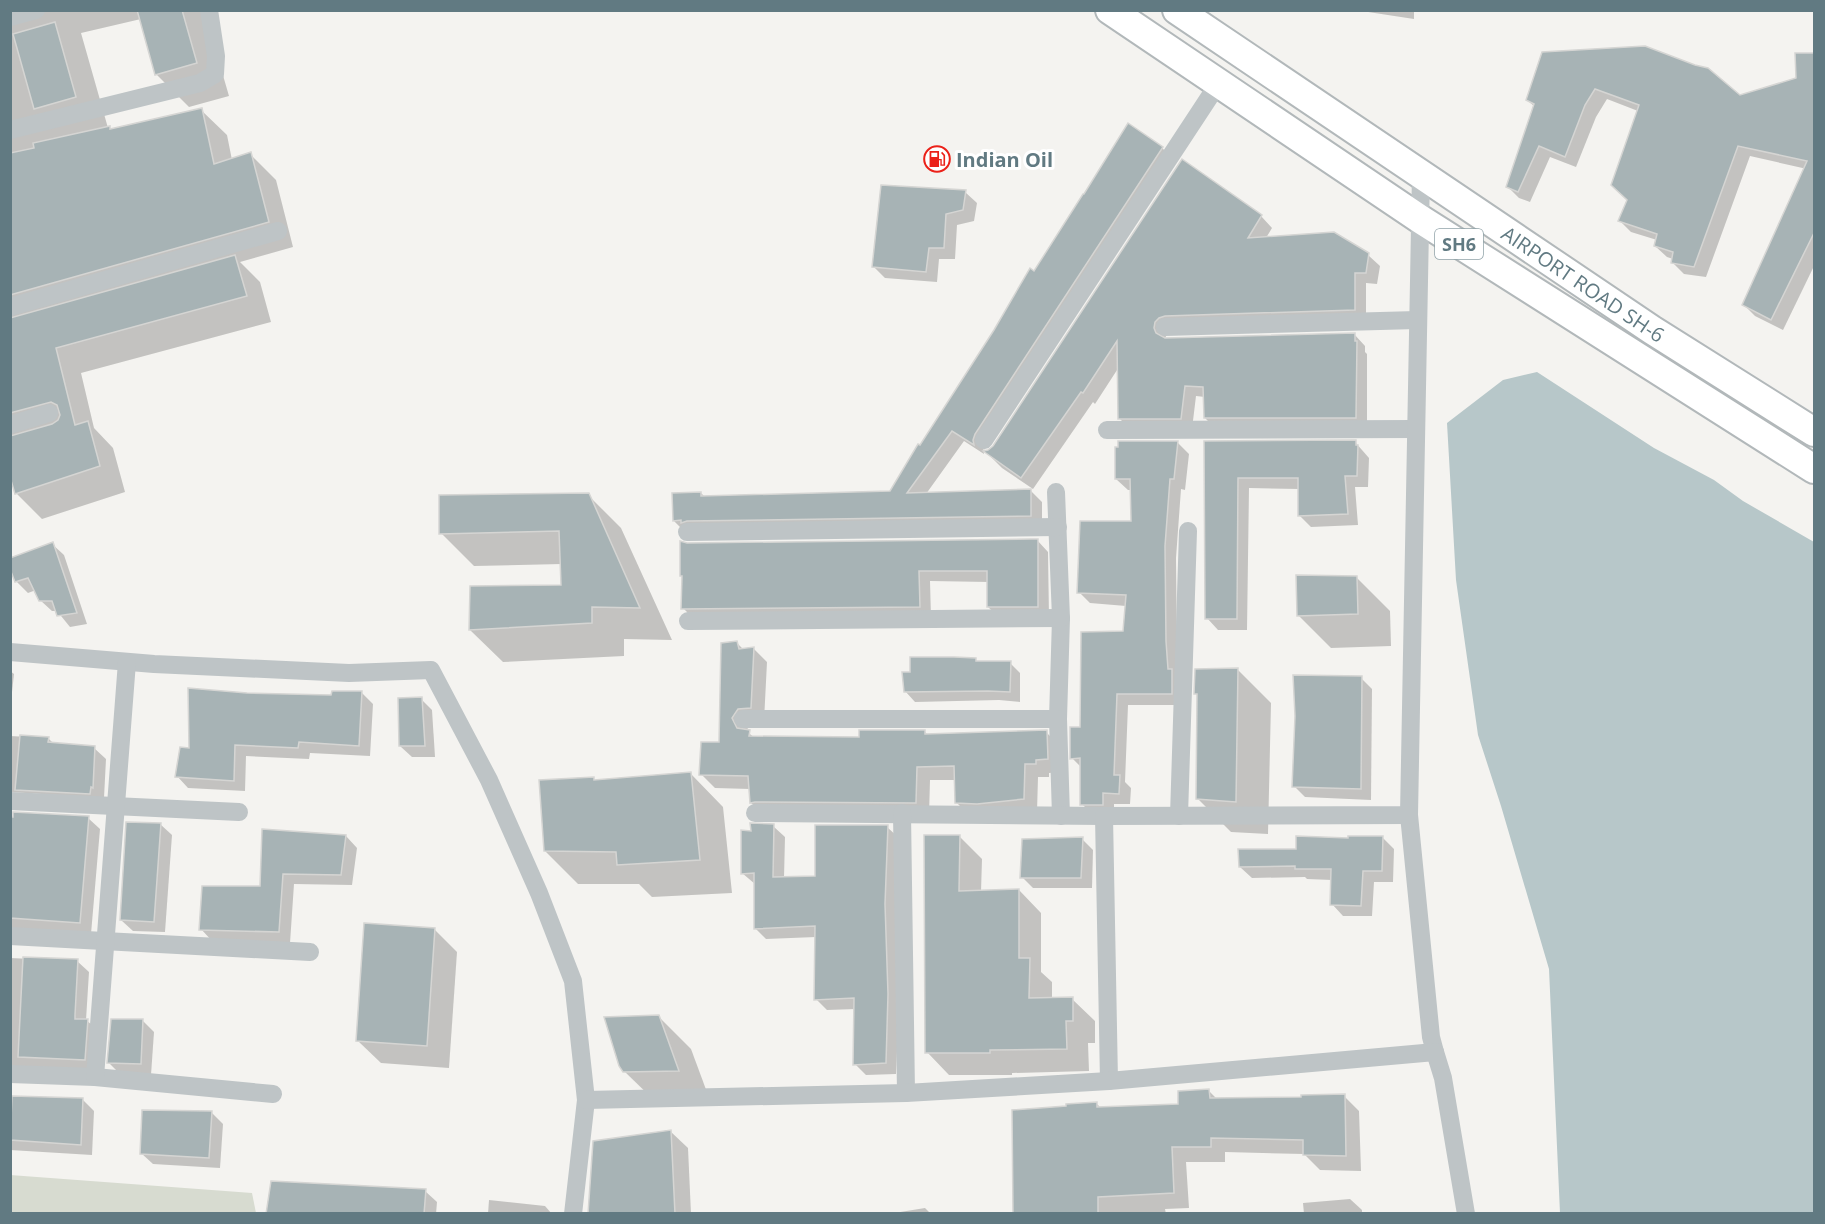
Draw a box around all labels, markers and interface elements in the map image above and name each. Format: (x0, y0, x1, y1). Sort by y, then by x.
fuel station icon: Indian Oil (922, 144, 952, 174)
place label: Indian Oil (956, 146, 1053, 173)
street label: AIRPORT ROAD SH-6 (1497, 219, 1670, 348)
road number: SH6 (1435, 229, 1483, 259)

